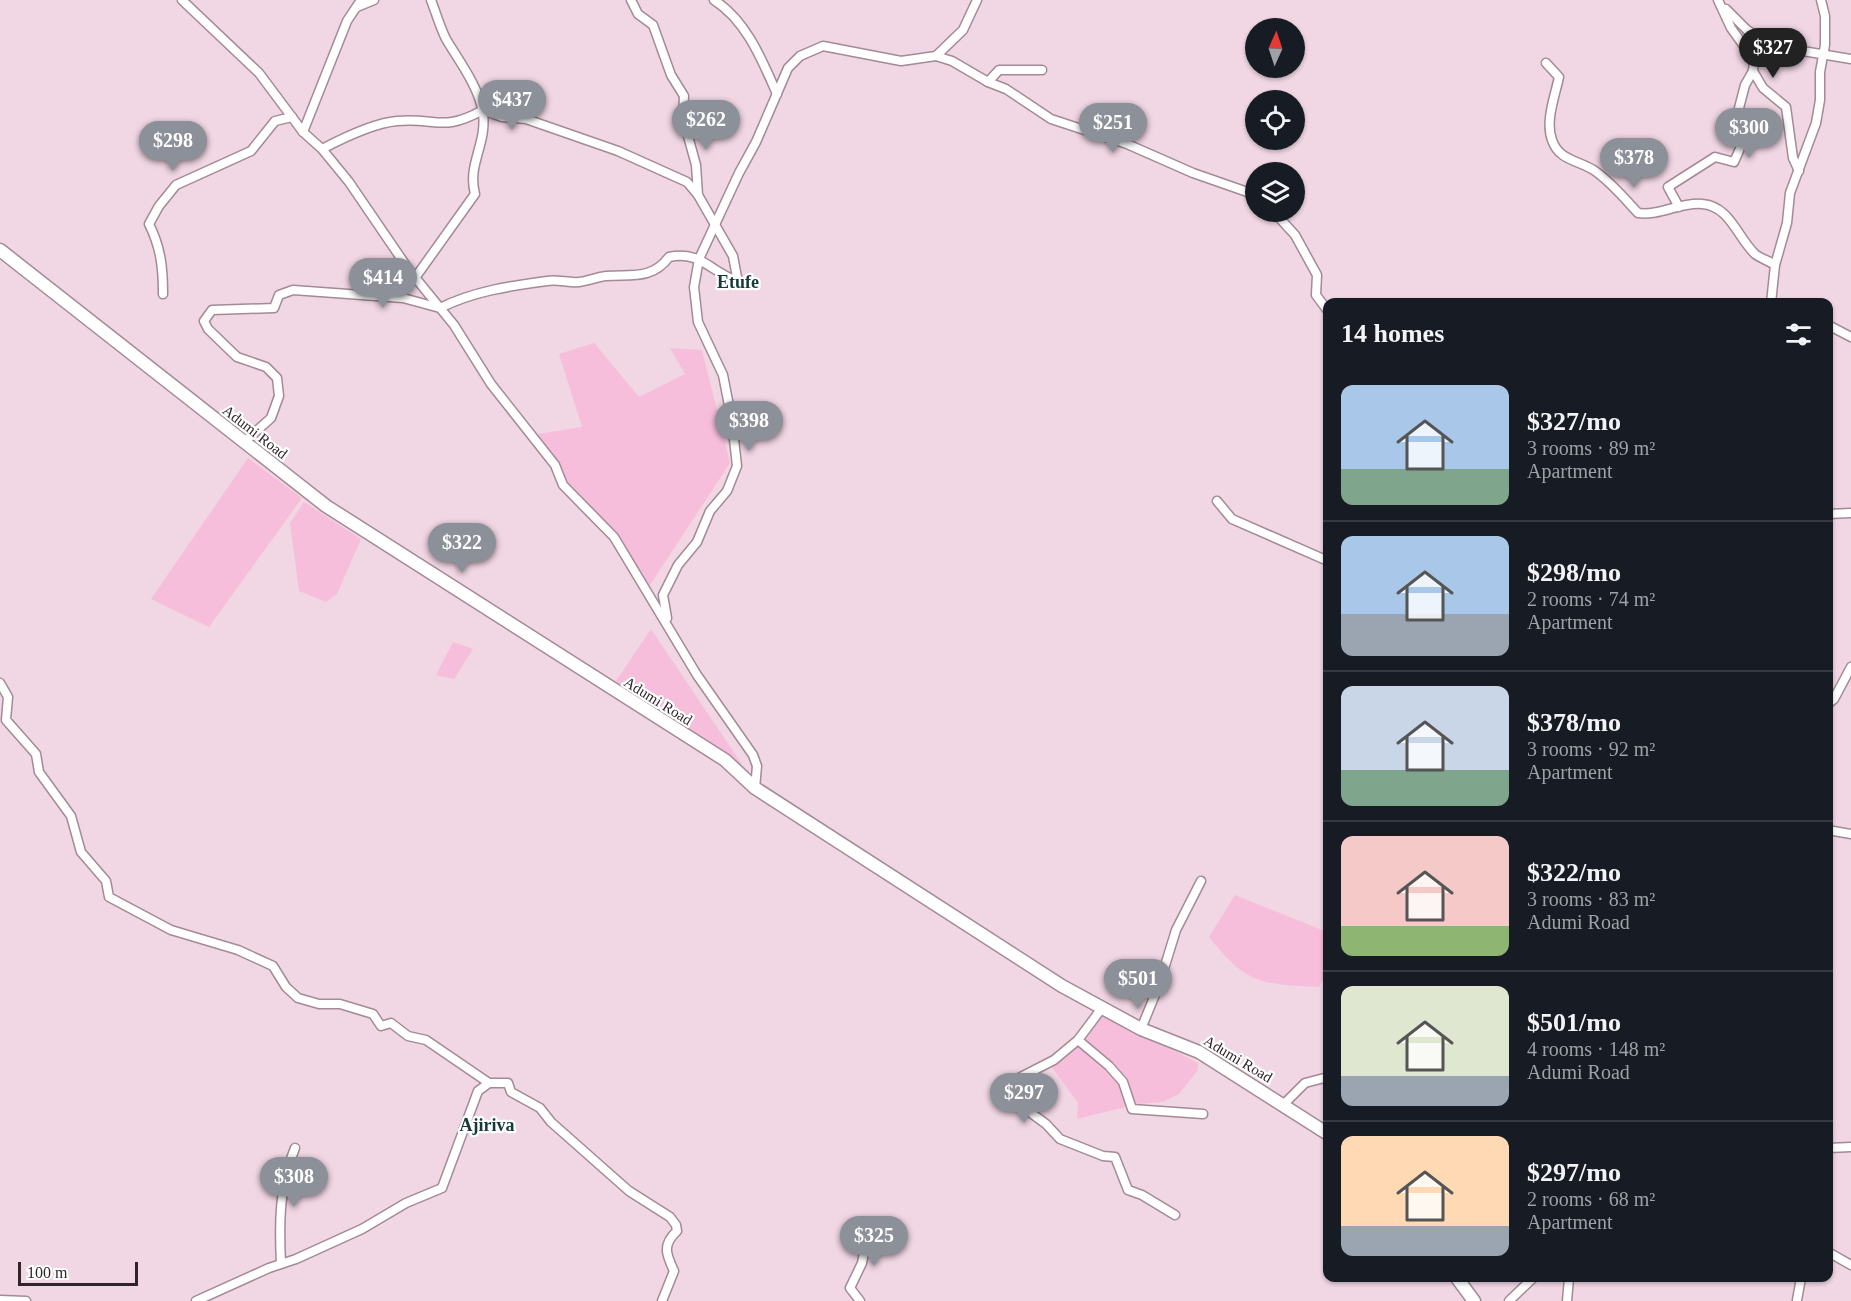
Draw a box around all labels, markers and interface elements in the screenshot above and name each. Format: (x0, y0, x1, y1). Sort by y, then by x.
north arrow (1245, 18, 1305, 78)
map controls (1245, 18, 1305, 222)
pin: $327 (1737, 28, 1809, 79)
text: $327 (1753, 36, 1793, 58)
pin: $437 (476, 80, 548, 131)
text: $437 (492, 88, 532, 110)
button: locate (1245, 90, 1305, 150)
pin: $262 (670, 100, 742, 151)
pin: $251 (1077, 103, 1149, 154)
text: $262 (686, 108, 726, 130)
pin: $300 (1713, 108, 1785, 159)
text: $251 (1093, 111, 1133, 133)
text: $300 (1729, 116, 1769, 138)
pin: $298 (137, 121, 209, 172)
text: $298 (153, 129, 193, 151)
pin: $378 (1598, 138, 1670, 189)
text: $378 (1614, 146, 1654, 168)
button: layers (1245, 162, 1305, 222)
pin: $414 (347, 258, 419, 309)
text: $414 (363, 266, 403, 288)
district label: Etufe (717, 272, 759, 292)
icon: filters (1782, 318, 1815, 351)
text: 14 homes (1341, 319, 1444, 348)
pin: $398 (713, 401, 785, 452)
street label: Adumi Road (220, 402, 291, 462)
text: $327/mo (1527, 407, 1621, 436)
text: $398 (729, 409, 769, 431)
icon: home (1389, 409, 1461, 481)
text: 3 rooms · 89 m² (1527, 437, 1655, 459)
text: Apartment (1527, 460, 1613, 482)
pin: $322 (426, 523, 498, 574)
text: $322 (442, 531, 482, 553)
text: $298/mo (1527, 558, 1621, 587)
icon: home (1389, 560, 1461, 632)
text: 2 rooms · 74 m² (1527, 588, 1655, 610)
text: Apartment (1527, 611, 1613, 633)
street label: Adumi Road (621, 674, 695, 728)
text: $378/mo (1527, 708, 1621, 737)
icon: home (1389, 710, 1461, 782)
text: 3 rooms · 92 m² (1527, 738, 1655, 760)
text: Apartment (1527, 761, 1613, 783)
text: $322/mo (1527, 858, 1621, 887)
icon: home (1389, 860, 1461, 932)
text: 3 rooms · 83 m² (1527, 888, 1655, 910)
text: Adumi Road (1527, 911, 1630, 933)
pin: $501 (1102, 959, 1174, 1010)
text: $501 (1118, 967, 1158, 989)
text: $501/mo (1527, 1008, 1621, 1037)
icon: home (1389, 1010, 1461, 1082)
street label: Adumi Road (1201, 1032, 1276, 1086)
text: 4 rooms · 148 m² (1527, 1038, 1665, 1060)
text: Adumi Road (1527, 1061, 1630, 1083)
pin: $297 (988, 1073, 1060, 1124)
text: $297 (1004, 1081, 1044, 1103)
district label: Ajiriva (460, 1115, 514, 1135)
pin: $308 (258, 1157, 330, 1208)
text: $297/mo (1527, 1158, 1621, 1187)
icon: home (1389, 1160, 1461, 1232)
text: $308 (274, 1165, 314, 1187)
text: 2 rooms · 68 m² (1527, 1188, 1655, 1210)
text: Apartment (1527, 1211, 1613, 1233)
pin: $325 (838, 1216, 910, 1267)
text: $325 (854, 1224, 894, 1246)
scale bar (18, 1259, 138, 1286)
text: 100 m (27, 1264, 67, 1281)

